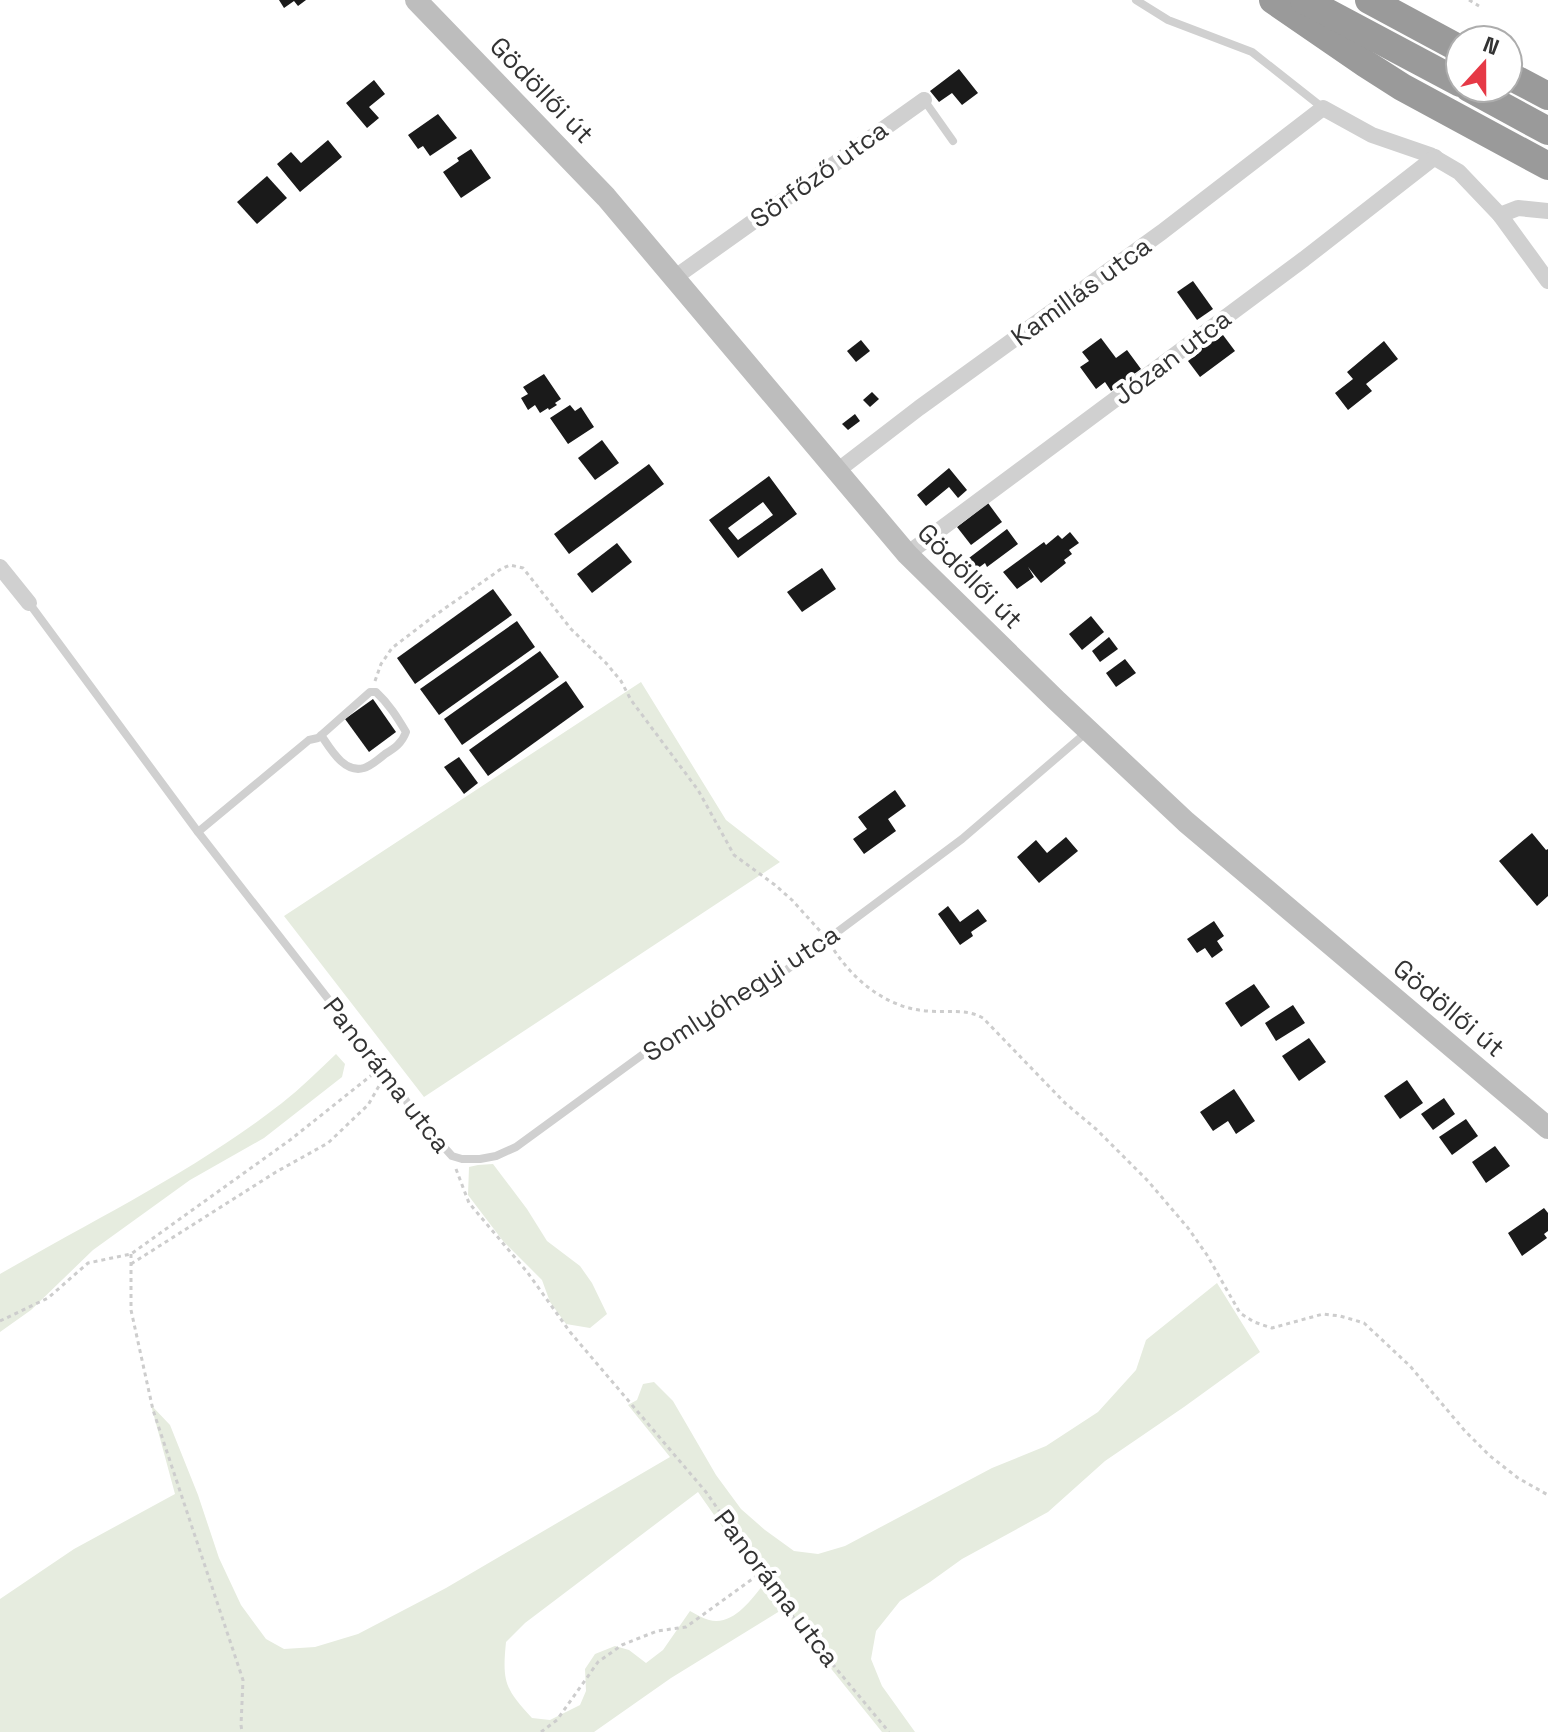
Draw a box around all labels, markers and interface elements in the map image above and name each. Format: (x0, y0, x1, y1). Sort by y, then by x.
north arrow (1444, 24, 1524, 104)
street label: Gödöllői út (483, 29, 601, 151)
text: N (1479, 30, 1503, 61)
street label: Sörfőző utca (743, 113, 895, 235)
street label: Kamillás utca (1004, 229, 1158, 353)
street label: Józan utca (1106, 301, 1238, 412)
street label: Gödöllői út (910, 516, 1030, 636)
street label: Somlyóhegyi utca (636, 917, 846, 1069)
street label: Gödöllői út (1386, 951, 1512, 1065)
street label: Panoráma utca (316, 990, 458, 1160)
street label: Panoráma utca (707, 1502, 847, 1674)

